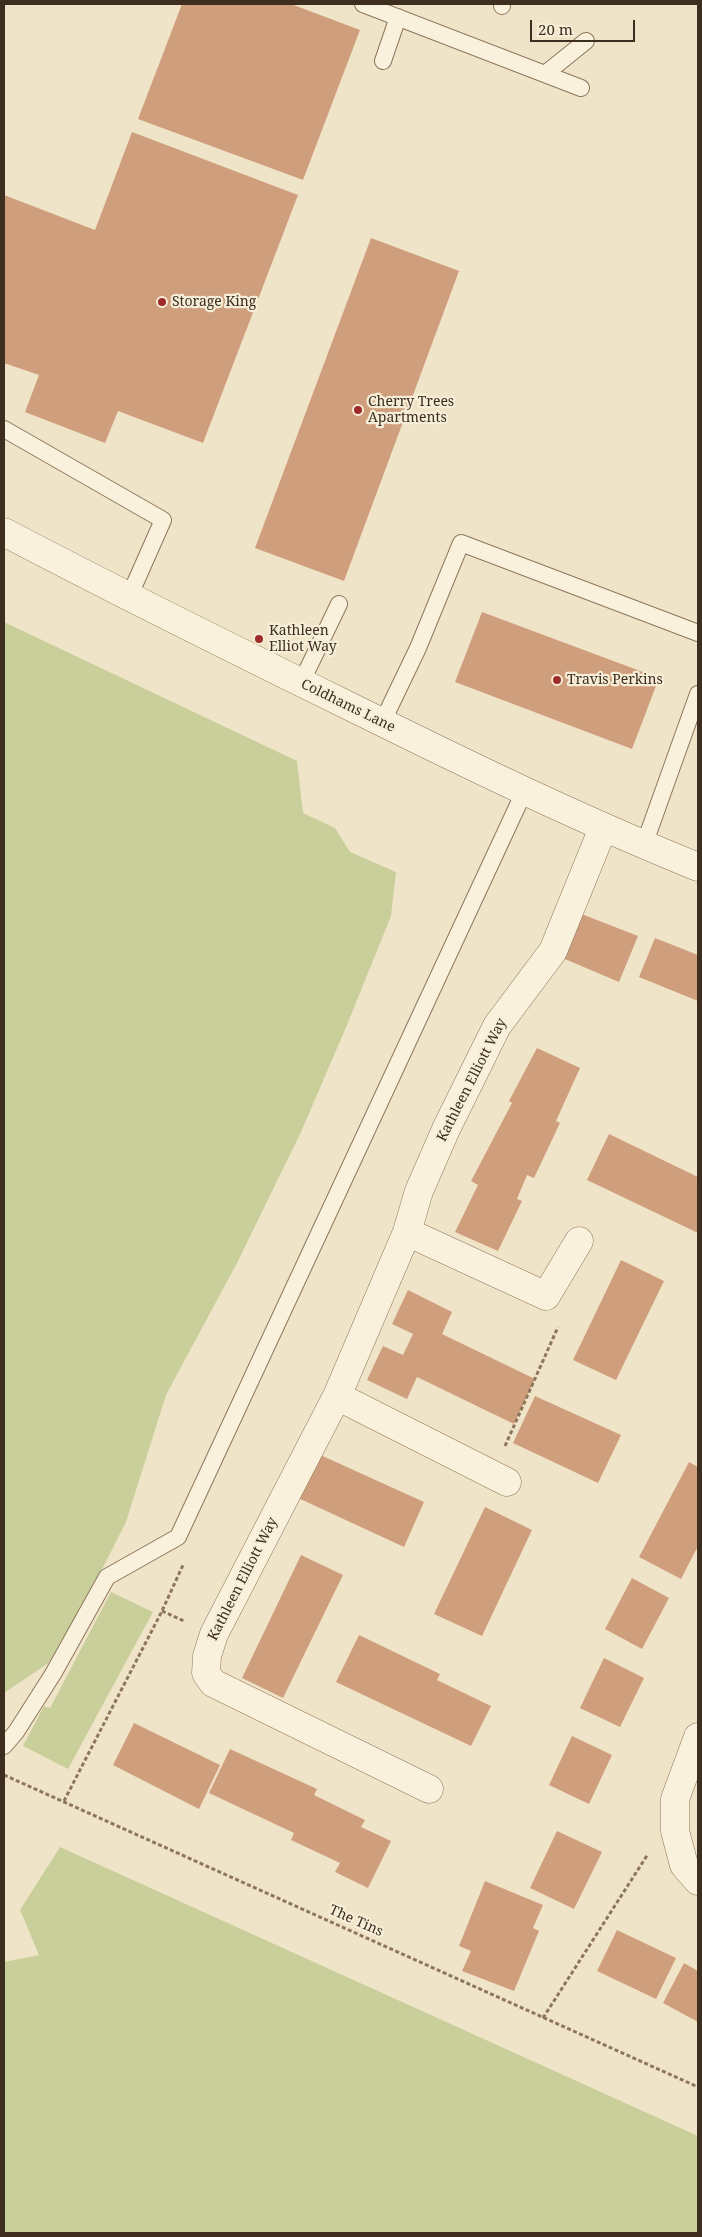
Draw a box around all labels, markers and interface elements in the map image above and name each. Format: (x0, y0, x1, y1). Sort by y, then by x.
scale bar (532, 10, 637, 42)
text: 20 m (538, 19, 573, 39)
place label: Storage King (172, 294, 256, 310)
marker: Storage King (156, 296, 168, 308)
place label: Cherry Trees Apartments (368, 394, 454, 427)
marker: Cherry Trees Apartments (352, 404, 364, 416)
place label: Kathleen Elliot Way (269, 623, 337, 656)
marker: Kathleen Elliot Way (253, 633, 265, 645)
place label: Travis Perkins (567, 672, 663, 688)
marker: Travis Perkins (551, 674, 563, 686)
street label: Coldhams Lane (298, 676, 398, 736)
street label: Kathleen Elliott Way (434, 1016, 510, 1144)
street label: Kathleen Elliott Way (205, 1515, 281, 1643)
street label: The Tins (327, 1902, 385, 1940)

